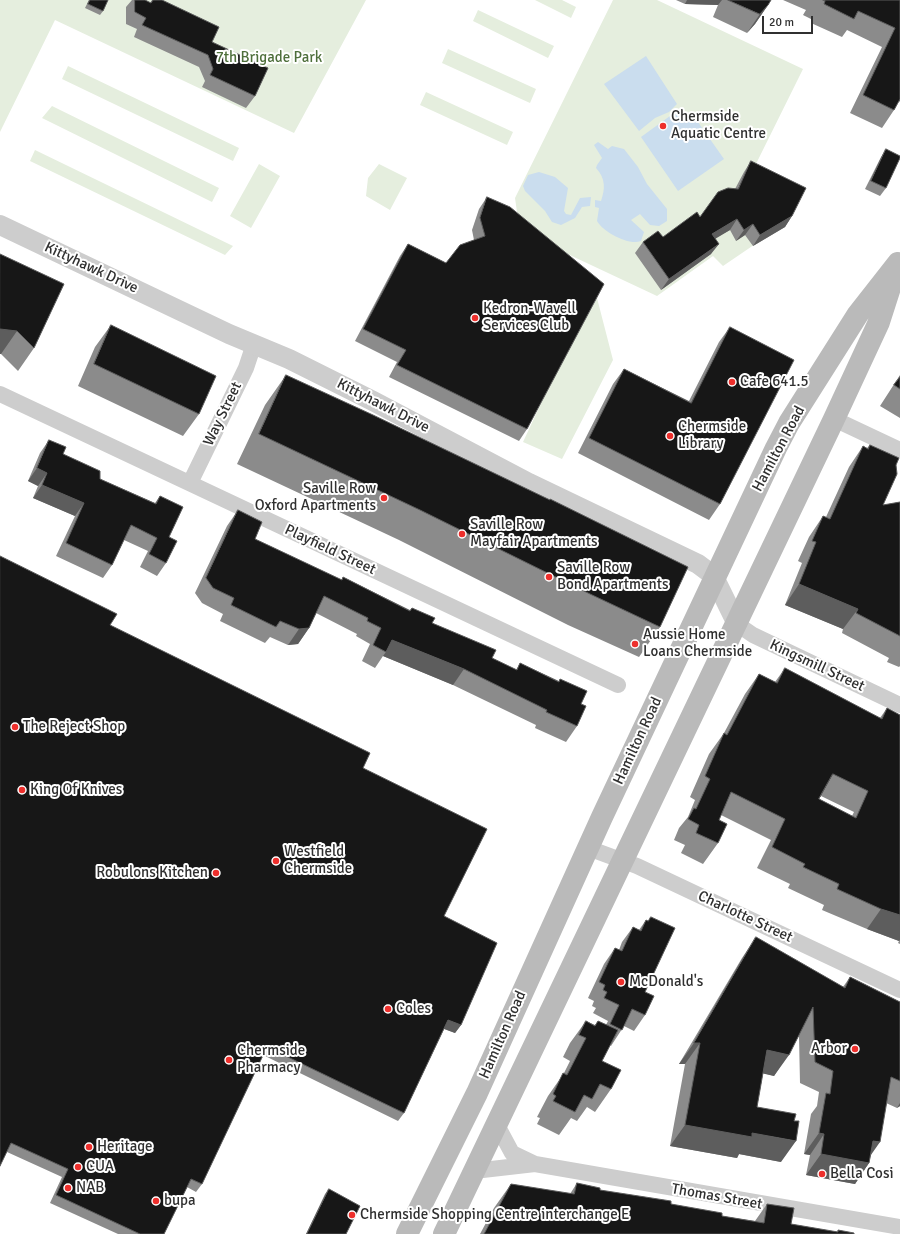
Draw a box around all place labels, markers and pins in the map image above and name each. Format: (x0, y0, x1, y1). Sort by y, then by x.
place label: Chermside Aquatic Centre (671, 108, 766, 143)
marker: Chermside Aquatic Centre (658, 121, 668, 131)
place label: Kedron-Wavell Services Club (483, 300, 576, 335)
marker: Kedron-Wavell Services Club (470, 313, 480, 323)
place label: Cafe 641.5 (740, 373, 809, 391)
marker: Cafe 641.5 (727, 377, 737, 387)
place label: Chermside Library (678, 418, 746, 453)
marker: Chermside Library (665, 431, 675, 441)
place label: Saville Row Oxford Apartments (255, 480, 376, 515)
marker: Saville Row Oxford Apartments (379, 493, 389, 503)
place label: Saville Row Mayfair Apartments (470, 516, 598, 551)
marker: Saville Row Mayfair Apartments (457, 529, 467, 539)
place label: Saville Row Bond Apartments (557, 559, 669, 594)
marker: Saville Row Bond Apartments (544, 572, 554, 582)
place label: Aussie Home Loans Chermside (643, 626, 752, 661)
marker: Aussie Home Loans Chermside (630, 639, 640, 649)
place label: The Reject Shop (23, 718, 125, 736)
marker: The Reject Shop (10, 722, 20, 732)
place label: King Of Knives (30, 781, 122, 799)
marker: King Of Knives (17, 785, 27, 795)
place label: Westfield Chermside (284, 843, 352, 878)
marker: Westfield Chermside (271, 856, 281, 866)
place label: Robulons Kitchen (96, 864, 208, 882)
marker: Robulons Kitchen (211, 868, 221, 878)
place label: McDonald's (629, 973, 703, 991)
marker: McDonald's (616, 977, 626, 987)
place label: Coles (396, 1000, 431, 1018)
marker: Coles (383, 1004, 393, 1014)
place label: Arbor (811, 1040, 847, 1058)
place label: Chermside Pharmacy (237, 1042, 305, 1077)
marker: Arbor (850, 1044, 860, 1054)
marker: Chermside Pharmacy (224, 1055, 234, 1065)
place label: Heritage (97, 1138, 153, 1156)
marker: Heritage (84, 1142, 94, 1152)
place label: CUA (86, 1158, 114, 1176)
marker: CUA (73, 1162, 83, 1172)
place label: Bella Cosi (830, 1165, 894, 1183)
marker: Bella Cosi (817, 1169, 827, 1179)
place label: NAB (76, 1179, 104, 1197)
marker: NAB (63, 1183, 73, 1193)
place label: bupa (164, 1192, 196, 1210)
marker: bupa (151, 1196, 161, 1206)
place label: Chermside Shopping Centre interchange E (360, 1206, 630, 1224)
marker: Chermside Shopping Centre interchange E (347, 1210, 357, 1220)

